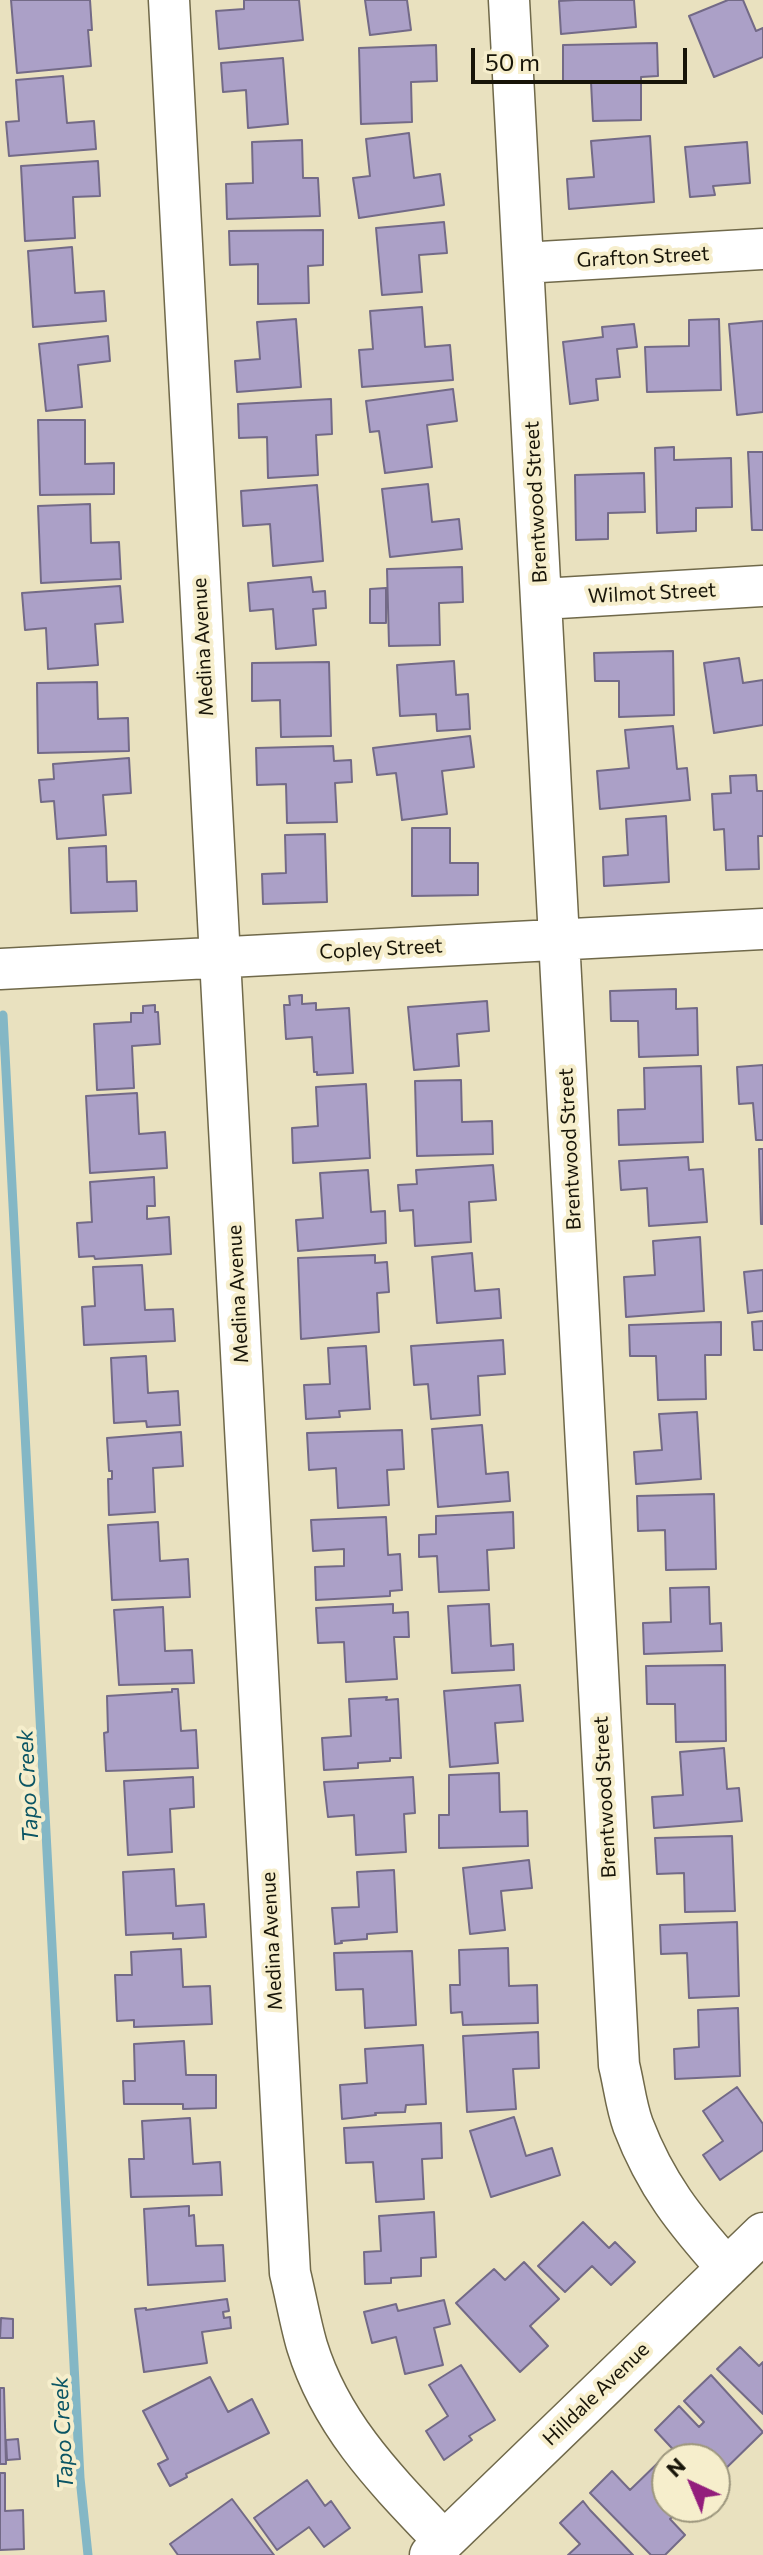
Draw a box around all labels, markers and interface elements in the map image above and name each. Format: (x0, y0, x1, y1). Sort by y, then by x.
scale bar (475, 32, 691, 82)
text: 50 m (485, 47, 540, 76)
street label: Grafton Street (576, 242, 710, 272)
street label: Brentwood Street (520, 420, 552, 584)
street label: Medina Avenue (187, 577, 219, 717)
street label: Wilmot Street (587, 578, 717, 608)
street label: Copley Street (319, 934, 443, 964)
street label: Brentwood Street (554, 1067, 586, 1231)
street label: Medina Avenue (222, 1224, 254, 1364)
street label: Brentwood Street (589, 1715, 621, 1879)
water label: Tapo Creek (12, 1729, 44, 1843)
street label: Medina Avenue (256, 1871, 288, 2011)
street label: Hilldale Avenue (538, 2337, 654, 2451)
water label: Tapo Creek (47, 2376, 79, 2490)
north arrow (651, 2443, 731, 2523)
text: N (660, 2451, 691, 2482)

